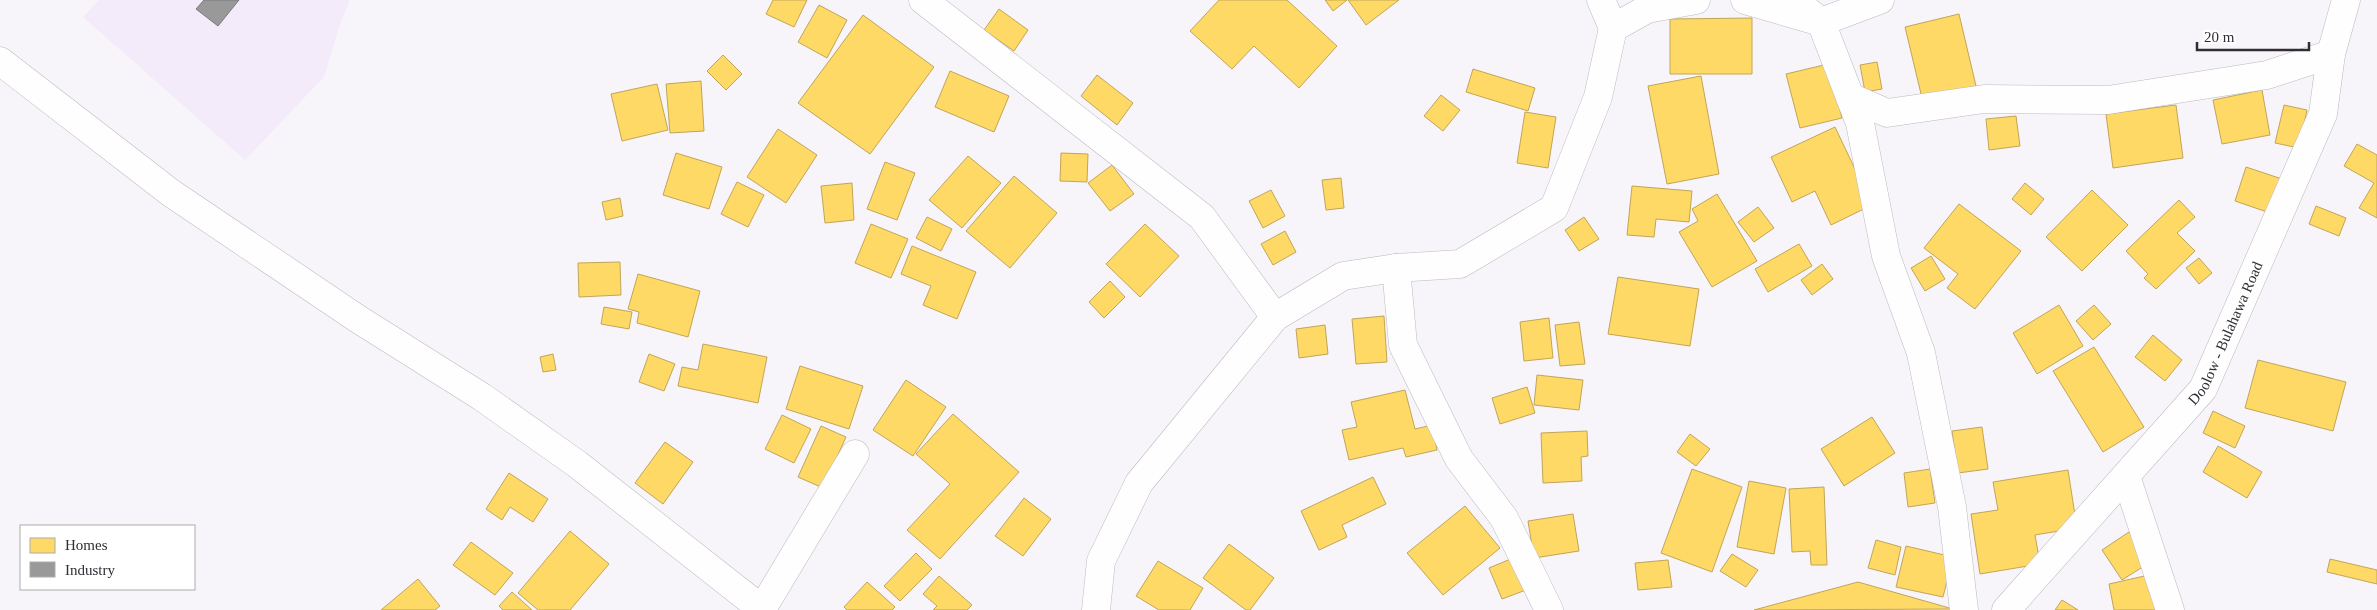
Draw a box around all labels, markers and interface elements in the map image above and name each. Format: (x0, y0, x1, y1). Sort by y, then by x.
scale bar (2197, 20, 2310, 52)
text: 20 m (2204, 29, 2235, 45)
street label: Doolow - Bulahawa Road (2185, 259, 2266, 408)
legend (20, 525, 195, 590)
text: Homes (65, 537, 108, 553)
text: Industry (65, 562, 115, 578)

